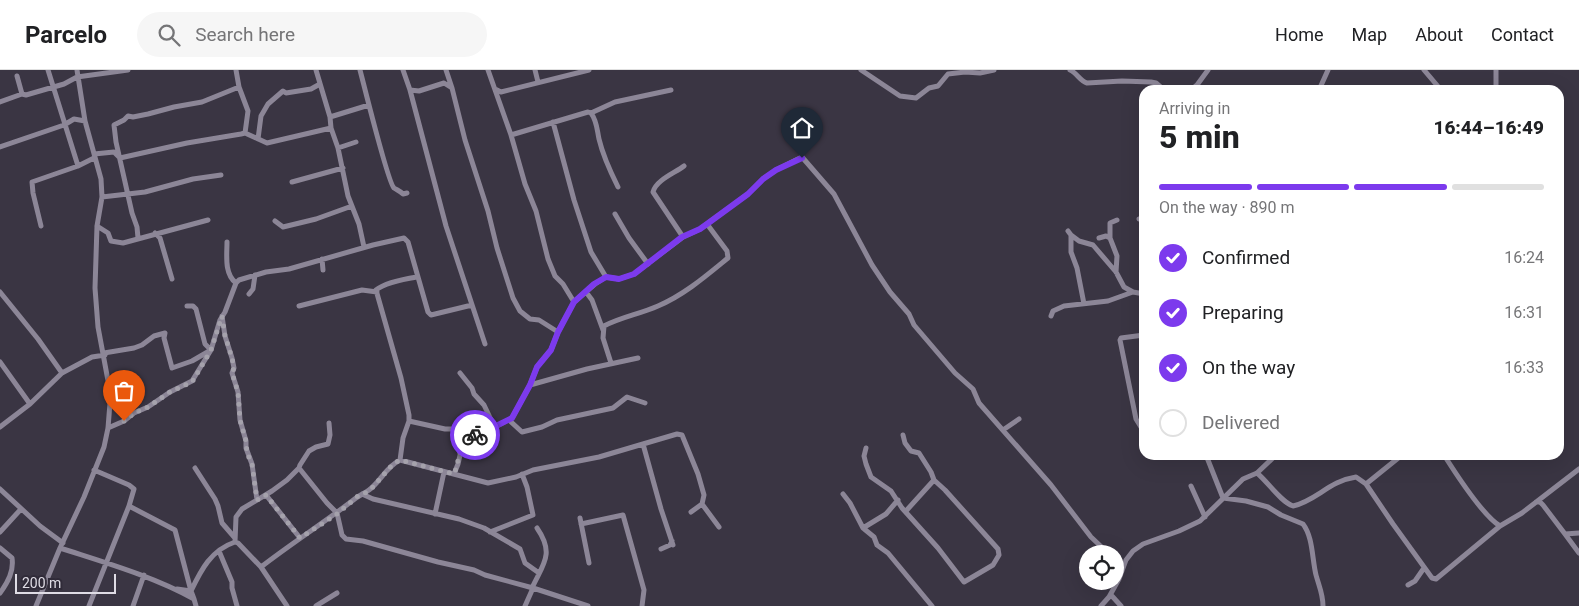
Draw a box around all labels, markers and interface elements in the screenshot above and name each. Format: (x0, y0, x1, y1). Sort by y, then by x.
search box (137, 12, 487, 57)
text: Parcelo (25, 21, 107, 49)
icon: search (155, 21, 183, 49)
text: Search here (195, 23, 295, 46)
text: Home (1275, 24, 1324, 45)
text: Map (1352, 24, 1387, 45)
text: About (1415, 24, 1463, 45)
text: Contact (1491, 24, 1554, 45)
text: Arriving in (1159, 99, 1230, 118)
pin (781, 107, 823, 158)
icon: home (788, 114, 816, 142)
text: 16:44–16:49 (1433, 116, 1544, 139)
text: 5 min (1159, 118, 1240, 156)
text: On the way · 890 m (1159, 198, 1295, 217)
icon: check (1159, 244, 1187, 272)
text: Confirmed (1202, 246, 1290, 269)
text: 16:24 (1504, 248, 1544, 267)
icon: check (1159, 299, 1187, 327)
text: Preparing (1202, 301, 1284, 324)
text: 16:31 (1504, 303, 1544, 322)
icon: check (1159, 354, 1187, 382)
text: On the way (1202, 356, 1295, 379)
text: 16:33 (1504, 358, 1544, 377)
pin (103, 370, 145, 421)
icon: bag (110, 377, 138, 405)
courier (450, 410, 500, 460)
text: Delivered (1202, 411, 1280, 434)
icon: bike (461, 421, 489, 449)
map controls (1079, 545, 1124, 590)
button: locate (1079, 545, 1124, 590)
scale bar (15, 571, 116, 594)
text: 200 m (22, 575, 61, 591)

